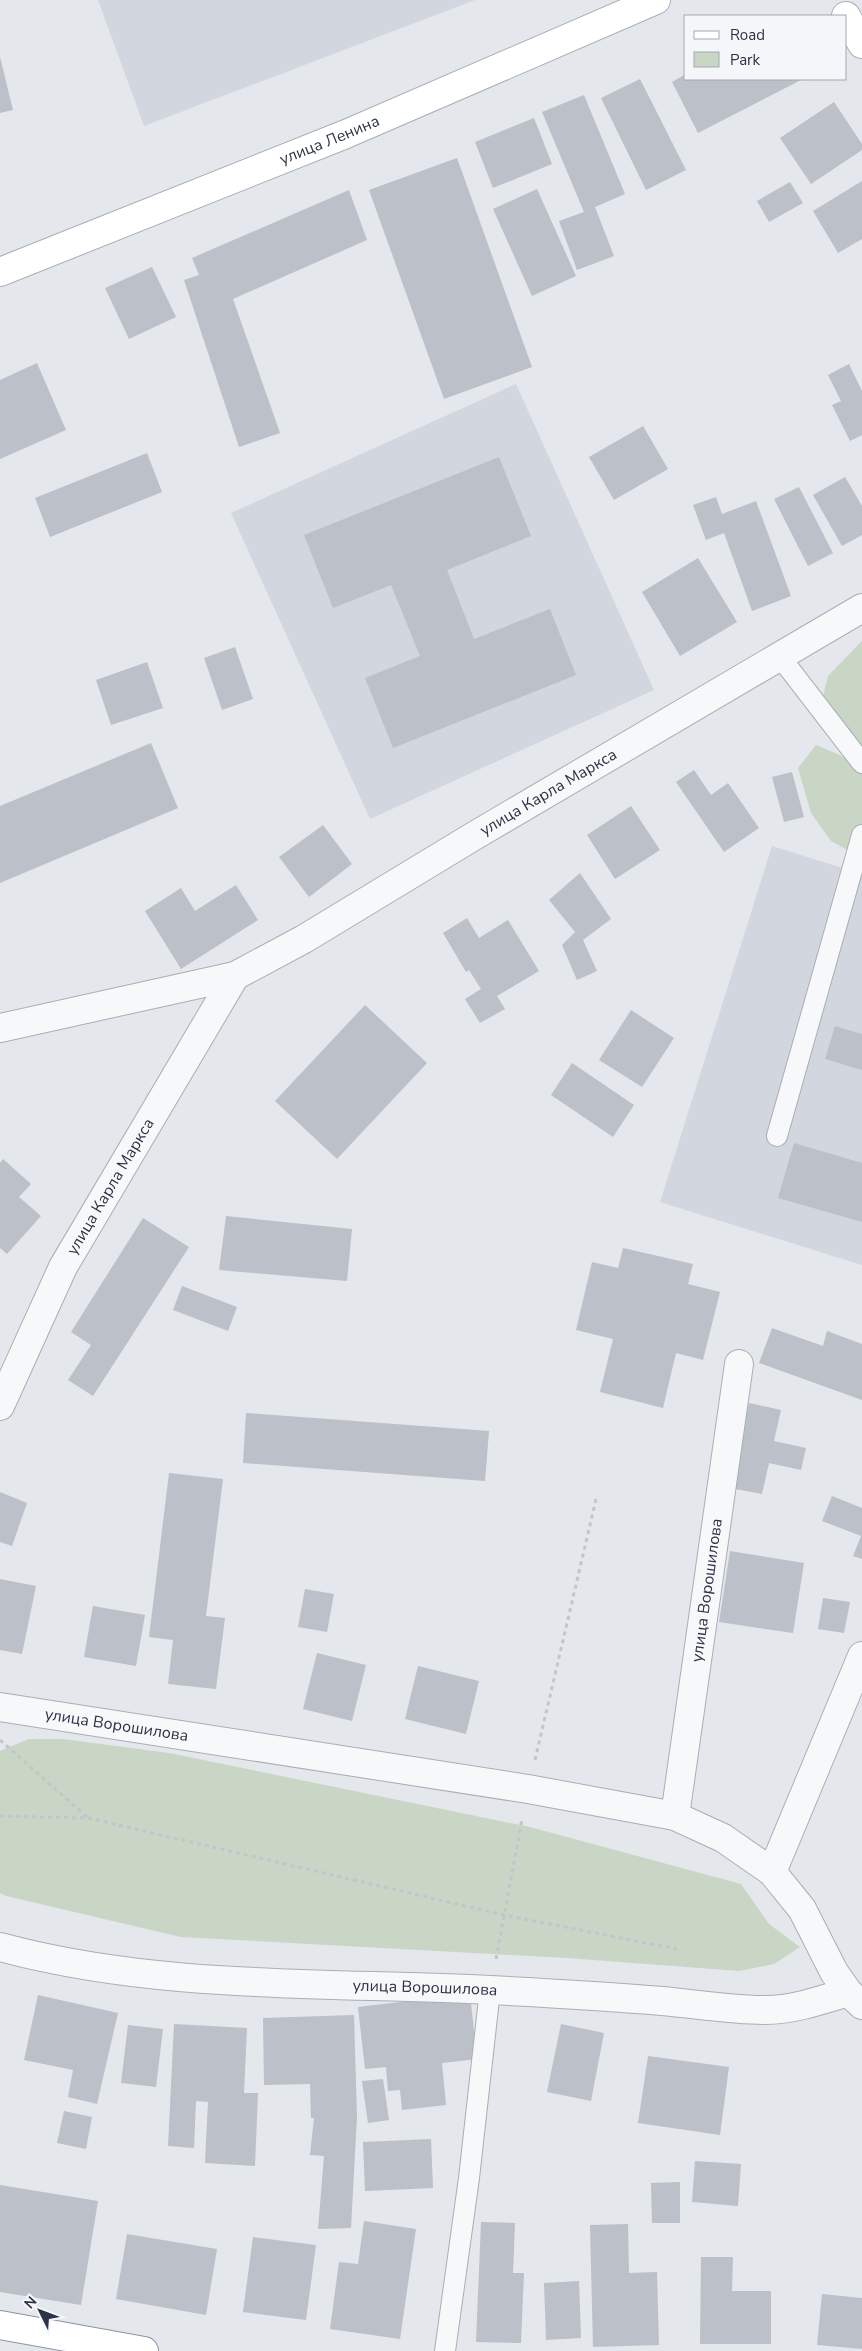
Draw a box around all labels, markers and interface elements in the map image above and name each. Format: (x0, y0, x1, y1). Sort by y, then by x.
legend (684, 15, 847, 80)
text: Road (730, 25, 765, 45)
text: Park (730, 50, 760, 70)
street label: улица Ленина (276, 110, 383, 170)
street label: улица Карла Маркса (476, 743, 621, 841)
street label: улица Карла Маркса (62, 1114, 160, 1259)
street label: улица Ворошилова (686, 1517, 728, 1664)
street label: улица Ворошилова (43, 1703, 190, 1747)
street label: улица Ворошилова (352, 1975, 498, 2001)
north arrow (15, 2286, 65, 2336)
text: N (20, 2292, 41, 2313)

